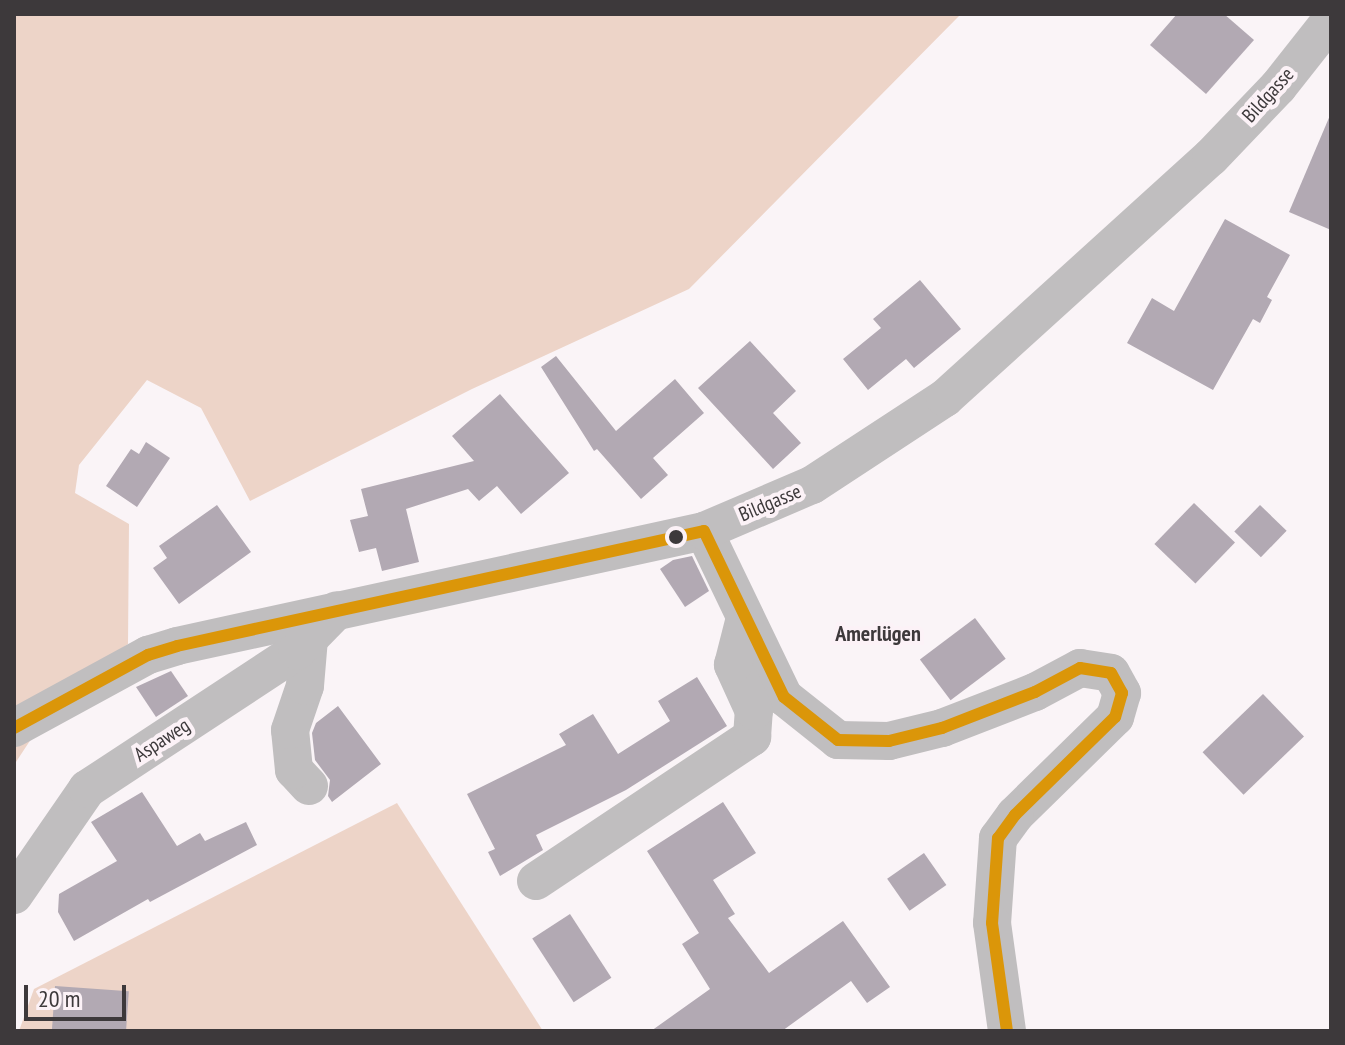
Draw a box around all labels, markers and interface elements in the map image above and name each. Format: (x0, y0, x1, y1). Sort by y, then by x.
street label: Bildgasse (1237, 63, 1299, 127)
street label: Bildgasse (735, 479, 805, 527)
unlabelled marker (668, 529, 684, 545)
district label: Amerlügen (835, 621, 921, 647)
street label: Aspaweg (130, 713, 194, 767)
scale bar (28, 969, 130, 1019)
text: 20 m (38, 983, 80, 1014)

